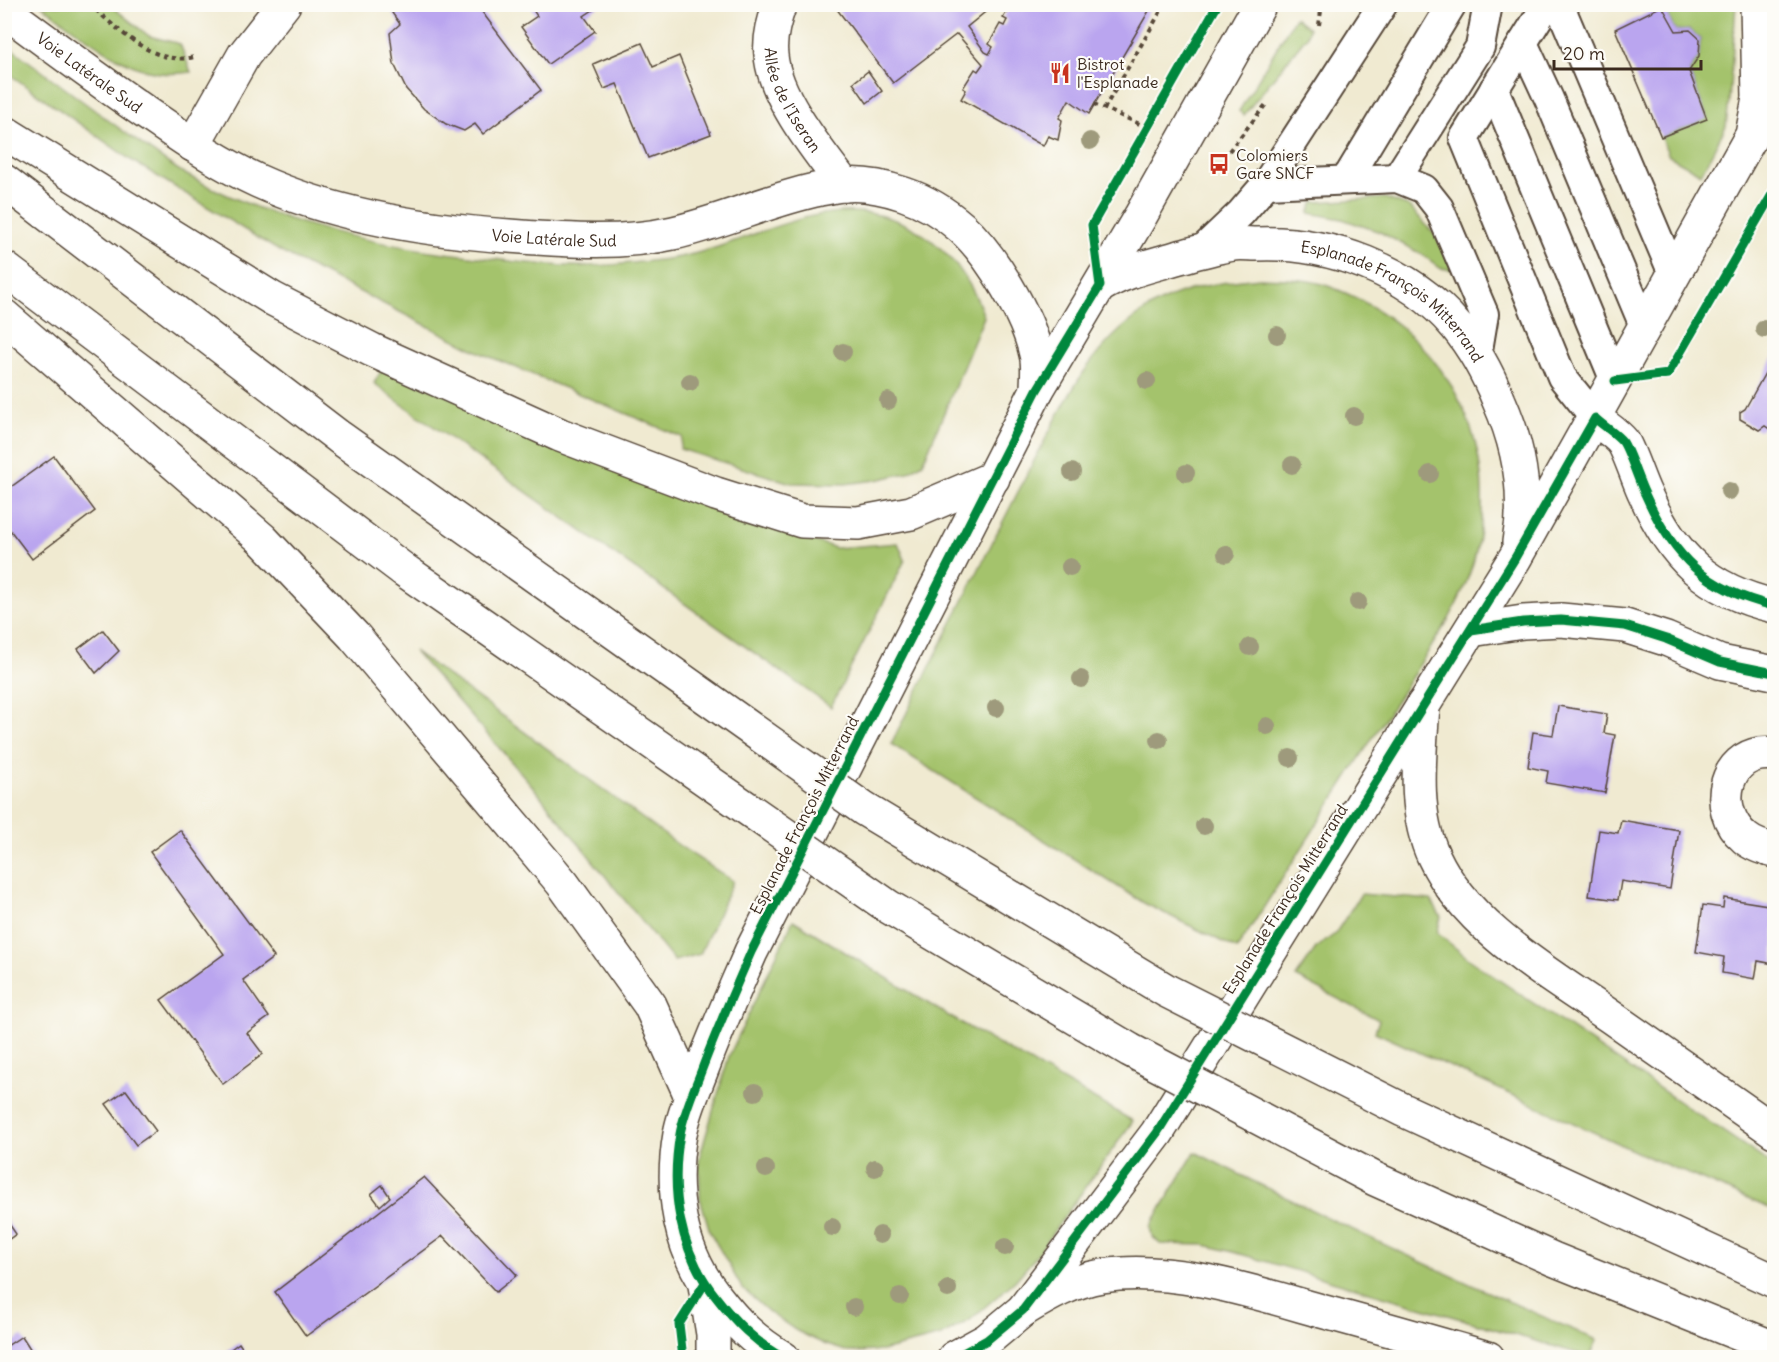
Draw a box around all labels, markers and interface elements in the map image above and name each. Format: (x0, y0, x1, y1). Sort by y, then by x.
street label: Voie Latérale Sud (33, 28, 146, 117)
scale bar (1554, 33, 1701, 71)
text: 20 m (1563, 42, 1605, 65)
street label: Allée de l'Iseran (760, 47, 826, 156)
place label: Bistrot l'Esplanade (1077, 54, 1158, 92)
restaurant icon: Bistrot l'Esplanade (1048, 61, 1072, 85)
place label: Colomiers Gare SNCF (1236, 145, 1315, 183)
bus stop icon: Colomiers Gare SNCF (1207, 152, 1231, 176)
street label: Voie Latérale Sud (491, 225, 617, 251)
street label: Esplanade François Mitterrand (1299, 236, 1488, 366)
street label: Esplanade François Mitterrand (745, 713, 863, 917)
street label: Esplanade François Mitterrand (1218, 800, 1352, 998)

